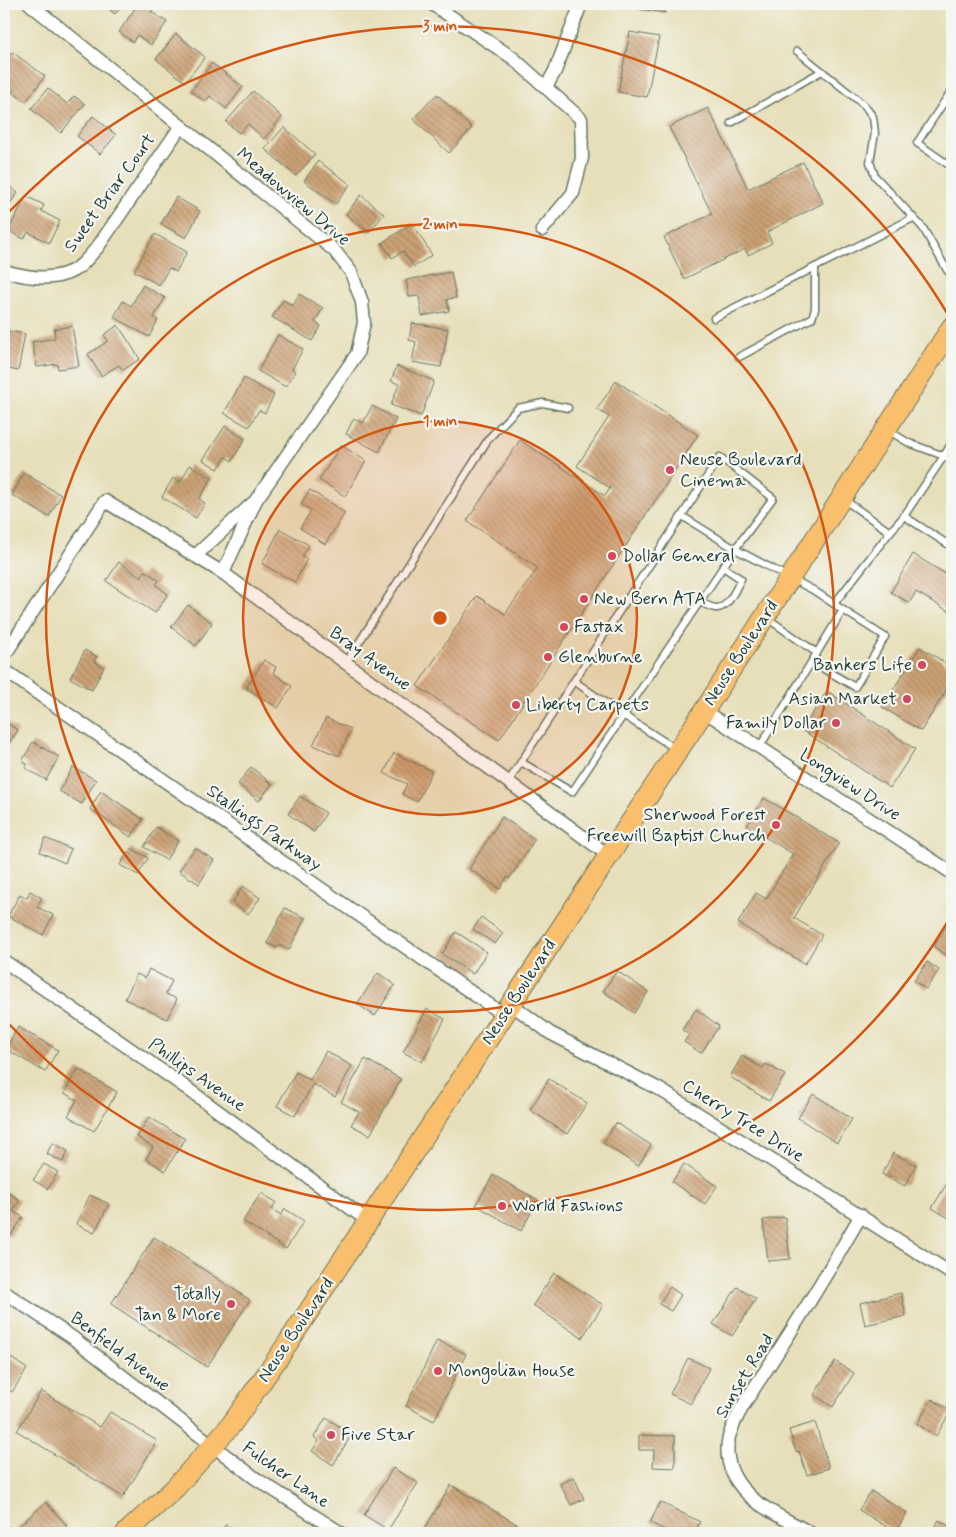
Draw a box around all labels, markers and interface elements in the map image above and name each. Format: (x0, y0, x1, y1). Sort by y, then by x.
text: 3 min (423, 17, 457, 37)
street label: Sweet Briar Court (59, 129, 161, 257)
street label: Meadowview Drive (231, 142, 355, 252)
text: 2 min (422, 215, 458, 235)
text: 1 min (423, 412, 457, 432)
place label: Neuse Boulevard Cinema (680, 448, 801, 493)
marker: Neuse Boulevard Cinema (664, 464, 676, 476)
place label: Dollar General (622, 544, 735, 568)
marker: Dollar General (606, 550, 618, 562)
place label: New Bern ATA (594, 587, 706, 611)
marker: New Bern ATA (578, 593, 590, 605)
street label: Neuse Boulevard (698, 596, 784, 710)
centre of rings (431, 609, 449, 627)
place label: Fastax (574, 615, 624, 639)
street label: Bray Avenue (324, 621, 416, 697)
marker: Fastax (558, 621, 570, 633)
place label: Glenburne (558, 645, 642, 669)
marker: Glenburne (542, 651, 554, 663)
place label: Bankers Life (813, 653, 912, 677)
marker: Bankers Life (916, 659, 928, 671)
place label: Asian Market (788, 687, 897, 711)
place label: Liberty Carpets (526, 693, 649, 717)
marker: Asian Market (901, 693, 913, 705)
marker: Liberty Carpets (510, 699, 522, 711)
place label: Family Dollar (726, 711, 827, 735)
marker: Family Dollar (830, 717, 842, 729)
street label: Longview Drive (794, 743, 905, 828)
street label: Stallings Parkway (201, 779, 326, 878)
place label: Sherwood Forest Freewill Baptist Church (587, 803, 767, 848)
marker: Sherwood Forest Freewill Baptist Church (770, 819, 782, 831)
street label: Neuse Boulevard (476, 935, 562, 1049)
street label: Phillips Avenue (144, 1033, 251, 1118)
street label: Cherry Tree Drive (677, 1074, 809, 1168)
place label: World Fashions (512, 1194, 623, 1218)
marker: World Fashions (496, 1200, 508, 1212)
street label: Neuse Boulevard (252, 1273, 340, 1387)
place label: Totally Tan & More (135, 1282, 221, 1327)
marker: Totally Tan & More (225, 1298, 237, 1310)
street label: Benfield Avenue (65, 1307, 175, 1397)
street label: Sunset Road (710, 1329, 780, 1423)
place label: Mongolian House (448, 1359, 575, 1384)
marker: Mongolian House (432, 1365, 444, 1377)
place label: Five Star (341, 1423, 415, 1447)
marker: Five Star (325, 1429, 337, 1441)
street label: Fulcher Lane (237, 1436, 335, 1514)

